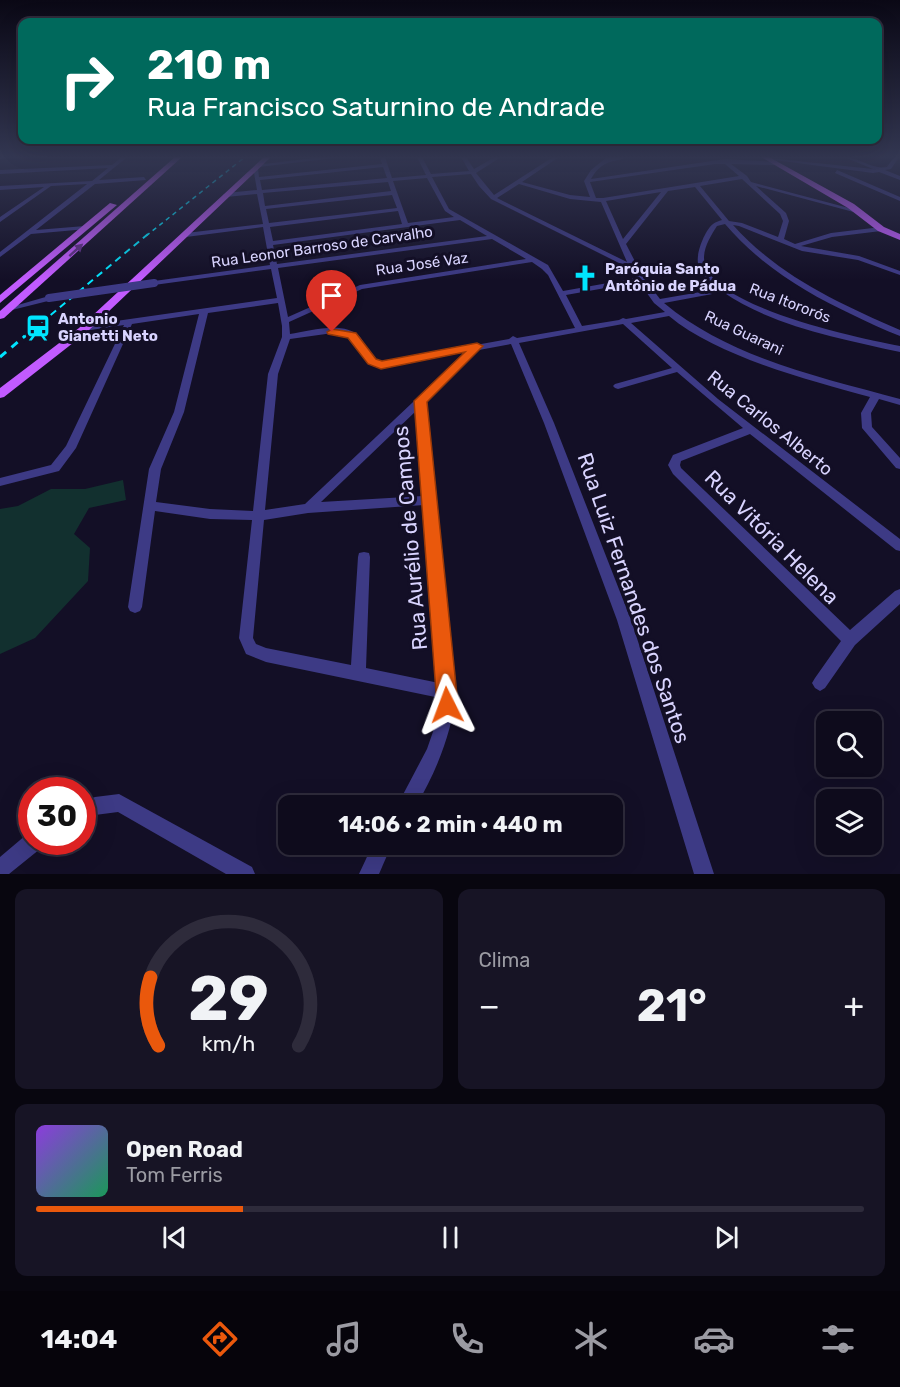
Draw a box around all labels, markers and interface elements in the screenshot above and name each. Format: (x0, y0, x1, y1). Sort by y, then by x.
text: 210 m (147, 40, 271, 90)
icon: right (48, 42, 126, 120)
text: Rua Francisco Saturnino de Andrade (147, 91, 605, 123)
street label: Rua Leonor Barroso de Carvalho (210, 223, 434, 271)
one-way arrow (68, 244, 83, 257)
street label: Rua José Vaz (375, 249, 470, 279)
place label: Paróquia Santo Antônio de Pádua (605, 260, 736, 295)
church icon: Paróquia Santo Antônio de Pádua (570, 263, 600, 293)
pin (306, 270, 357, 332)
icon: arrive (315, 279, 348, 312)
street label: Rua Itororós (747, 279, 833, 327)
street label: Rua Guarani (702, 307, 786, 359)
place label: Antonio Gianetti Neto (58, 310, 158, 345)
station icon: Antonio Gianetti Neto (23, 313, 53, 343)
street label: Rua Carlos Alberto (703, 366, 837, 480)
street label: Rua Aurélio de Campos (388, 425, 432, 651)
street label: Rua Luiz Fernandes dos Santos (572, 449, 696, 747)
street label: Rua Vitória Helena (700, 465, 844, 609)
position arrow (415, 673, 479, 737)
map controls (816, 711, 882, 855)
button: search (816, 711, 882, 777)
speed limit sign: 30 (18, 777, 96, 855)
button: layers (816, 789, 882, 855)
text: 14:06 · 2 min · 440 m (338, 811, 563, 838)
text: Clima (479, 948, 530, 972)
text: 29 (188, 962, 269, 1036)
text: 21° (637, 979, 707, 1032)
text: − (479, 986, 500, 1025)
text: + (843, 986, 864, 1025)
text: km/h (202, 1031, 256, 1056)
text: Open Road (126, 1136, 243, 1163)
text: Tom Ferris (126, 1163, 223, 1187)
icon: previous (158, 1221, 191, 1254)
icon: pause (434, 1221, 467, 1254)
icon: next (710, 1221, 743, 1254)
icon: directions (199, 1318, 241, 1360)
icon: music (323, 1318, 365, 1360)
icon: phone (446, 1318, 488, 1360)
icon: climate (570, 1318, 612, 1360)
icon: car (693, 1318, 735, 1360)
icon: filters (817, 1318, 859, 1360)
text: 14:04 (41, 1323, 117, 1355)

